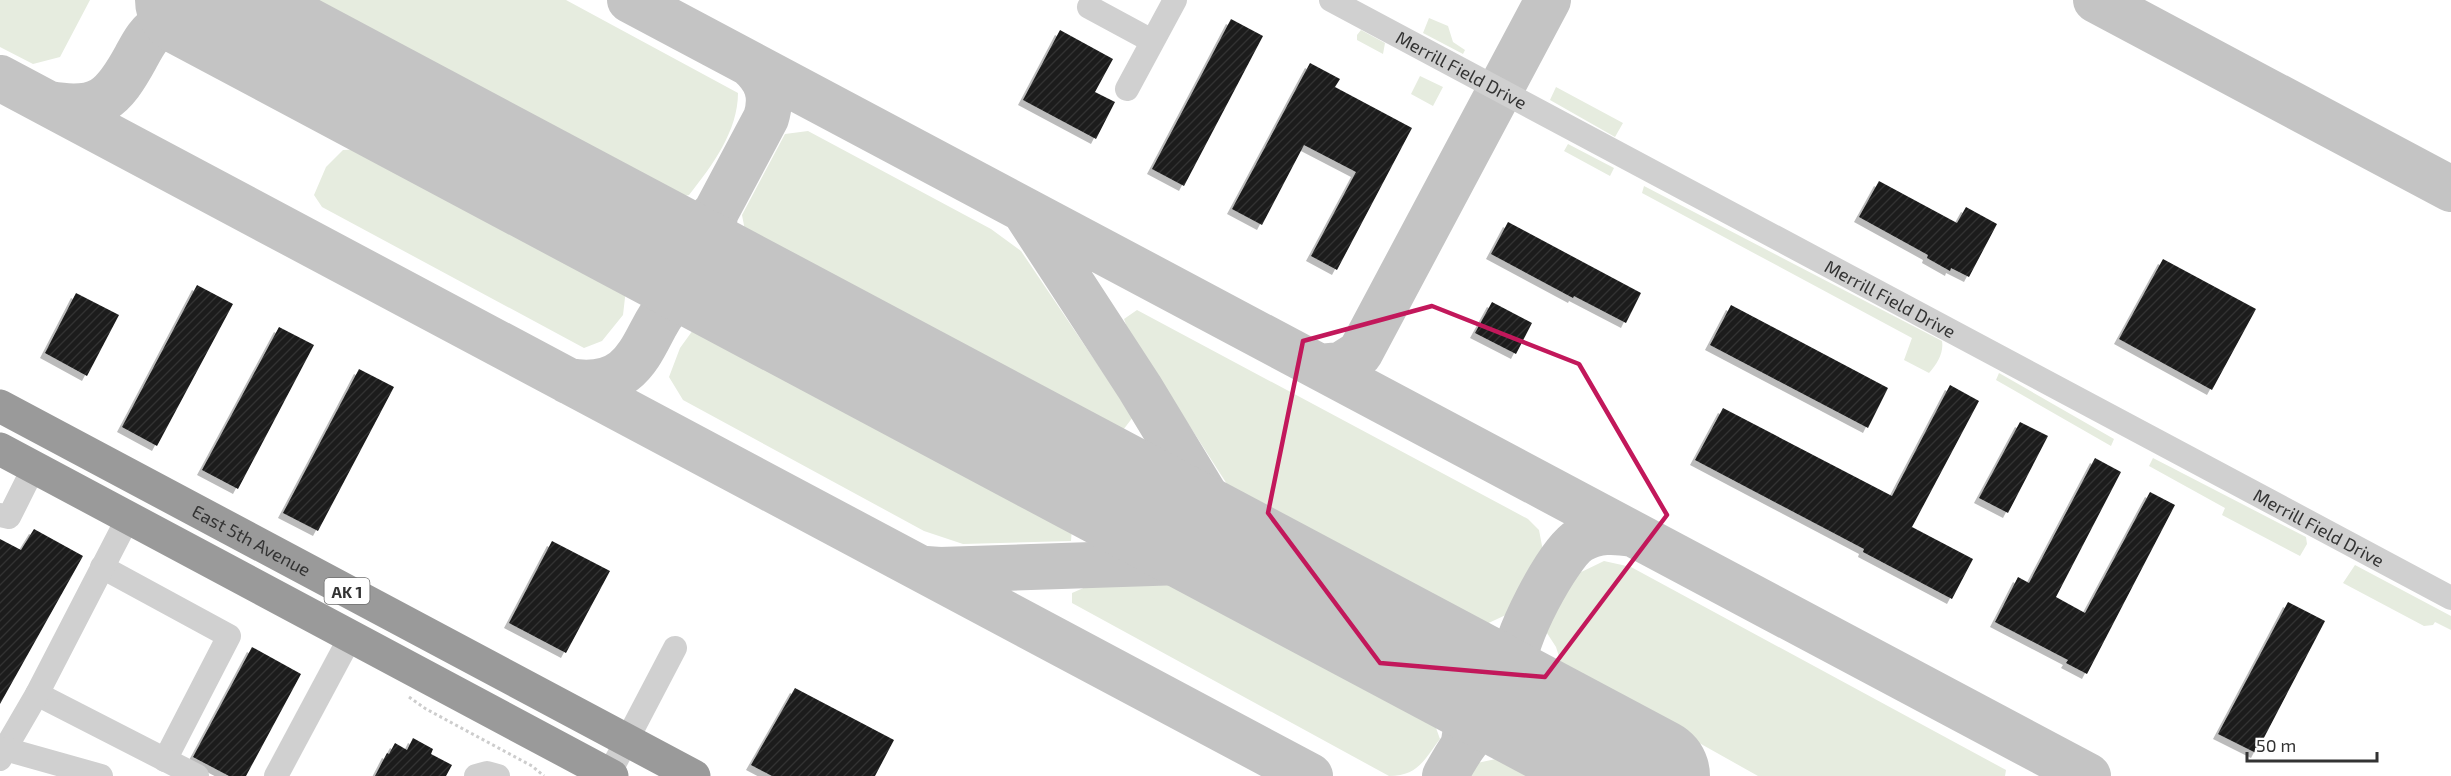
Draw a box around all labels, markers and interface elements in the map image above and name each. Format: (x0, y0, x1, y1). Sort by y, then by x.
street label: Merrill Field Drive (1392, 26, 1531, 114)
street label: Merrill Field Drive (1821, 255, 1959, 342)
street label: Merrill Field Drive (2250, 484, 2388, 571)
street label: East 5th Avenue (189, 500, 314, 581)
road number: AK 1 (324, 578, 370, 604)
scale bar (2247, 725, 2378, 763)
text: 50 m (2256, 734, 2296, 756)

